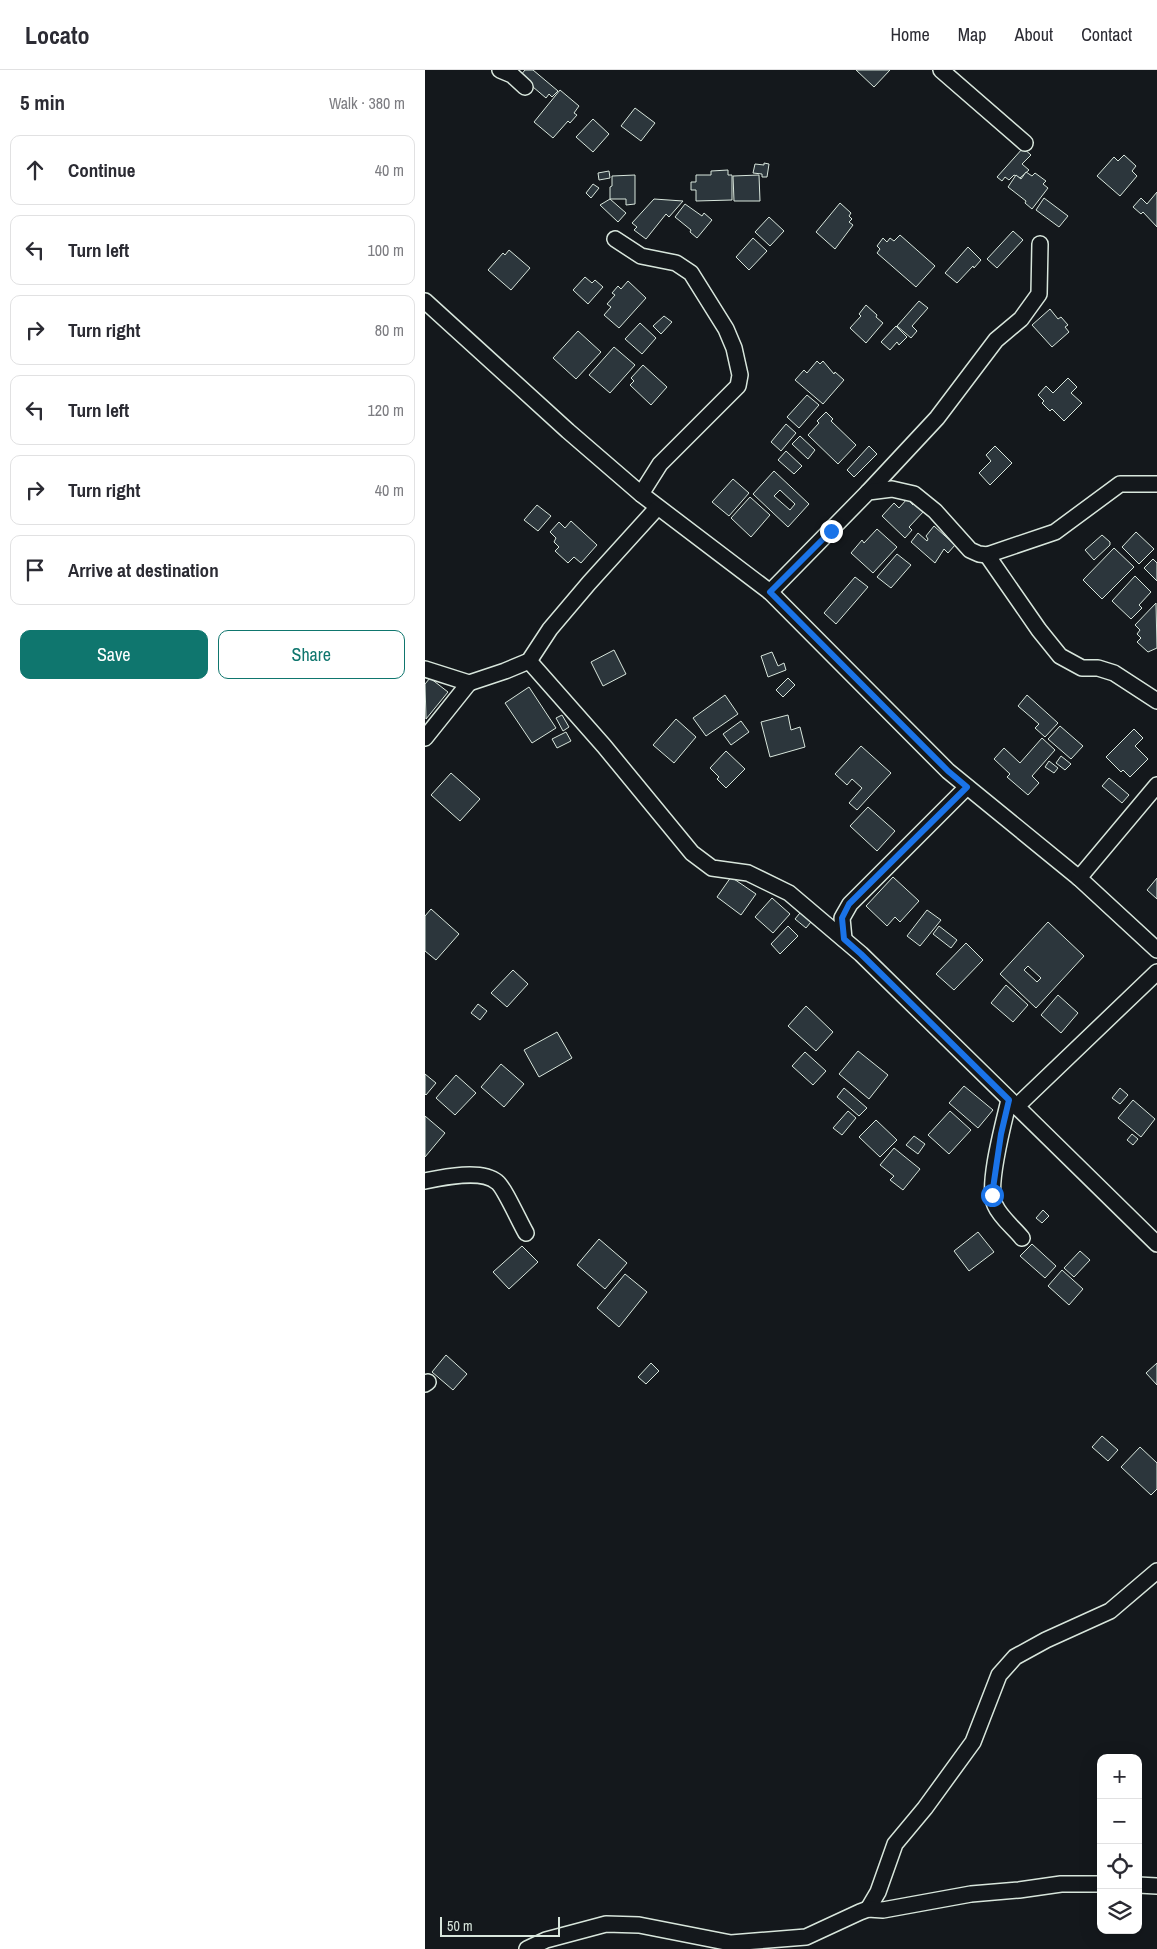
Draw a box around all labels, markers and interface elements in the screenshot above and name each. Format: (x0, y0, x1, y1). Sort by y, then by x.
text: Locato (25, 19, 90, 51)
text: Home (890, 22, 930, 47)
text: Map (958, 22, 987, 47)
text: About (1015, 22, 1053, 47)
text: Contact (1081, 22, 1132, 47)
text: 5 min (20, 88, 65, 117)
text: Walk · 380 m (329, 92, 405, 114)
icon: ahead (21, 156, 49, 184)
text: Continue (68, 157, 136, 183)
text: 40 m (375, 159, 404, 181)
icon: left (21, 236, 49, 264)
text: Turn left (68, 237, 129, 263)
text: 100 m (368, 239, 404, 261)
icon: right (21, 316, 49, 344)
text: Turn right (68, 317, 140, 343)
text: 80 m (375, 319, 404, 341)
icon: left (21, 396, 49, 424)
text: Turn left (68, 397, 129, 423)
text: 120 m (368, 399, 404, 421)
icon: right (21, 476, 49, 504)
text: Turn right (68, 477, 140, 503)
text: 40 m (375, 479, 404, 501)
route end (820, 520, 843, 543)
icon: arrive (21, 556, 49, 584)
text: Arrive at destination (68, 557, 219, 583)
button: Save (20, 630, 208, 679)
button: Share (218, 630, 405, 679)
route start (981, 1184, 1004, 1207)
map controls (1097, 1754, 1142, 1934)
button: + (1097, 1754, 1142, 1799)
button: − (1097, 1799, 1142, 1844)
button: locate (1097, 1844, 1142, 1889)
button: layers (1097, 1889, 1142, 1934)
scale bar (440, 1914, 560, 1937)
text: 50 m (447, 1917, 473, 1935)

